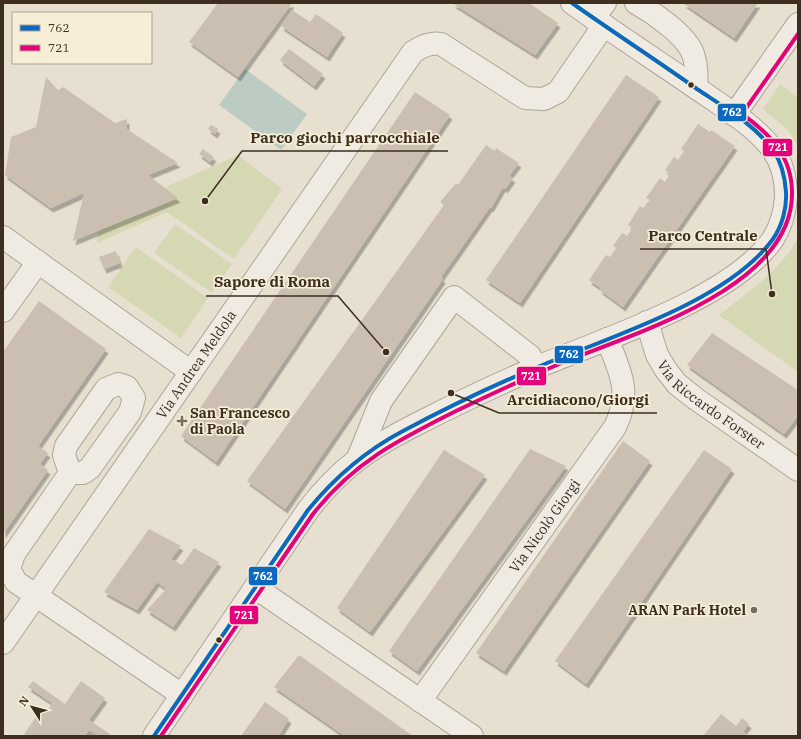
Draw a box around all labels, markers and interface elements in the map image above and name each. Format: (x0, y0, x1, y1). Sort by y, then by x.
legend (12, 12, 152, 64)
text: 762 (48, 20, 70, 35)
text: 721 (48, 40, 70, 55)
unlabelled marker (686, 80, 696, 90)
line badge: 762 (717, 103, 747, 122)
text: 762 (722, 105, 742, 119)
callout: Parco giochi parrocchiale (242, 124, 448, 151)
text: Parco giochi parrocchiale (250, 128, 440, 147)
line badge: 721 (762, 138, 793, 157)
text: 721 (768, 140, 788, 154)
callout: Parco Centrale (640, 222, 766, 249)
text: Parco Centrale (648, 226, 758, 245)
callout: Sapore di Roma (206, 269, 338, 296)
text: Sapore di Roma (214, 272, 331, 291)
street label: Via Andrea Meldola (152, 306, 240, 422)
line badge: 762 (554, 345, 584, 364)
text: 762 (559, 347, 579, 361)
street label: Via Riccardo Forster (653, 357, 769, 454)
line badge: 721 (516, 366, 547, 386)
text: 721 (521, 369, 541, 383)
callout: Arcidiacono/Giorgi (499, 386, 657, 413)
text: Arcidiacono/Giorgi (507, 390, 649, 409)
place label: San Francesco di Paola (190, 404, 290, 438)
marker: San Francesco di Paola (177, 416, 187, 426)
street label: Via Nicolò Giorgi (505, 476, 584, 576)
line badge: 762 (248, 566, 278, 586)
text: 762 (253, 569, 273, 583)
place label: ARAN Park Hotel (628, 601, 746, 619)
line badge: 721 (229, 605, 259, 625)
marker: ARAN Park Hotel (749, 605, 759, 615)
text: 721 (234, 608, 254, 622)
unlabelled marker (214, 635, 224, 645)
north arrow (12, 687, 52, 727)
text: N (16, 693, 32, 709)

